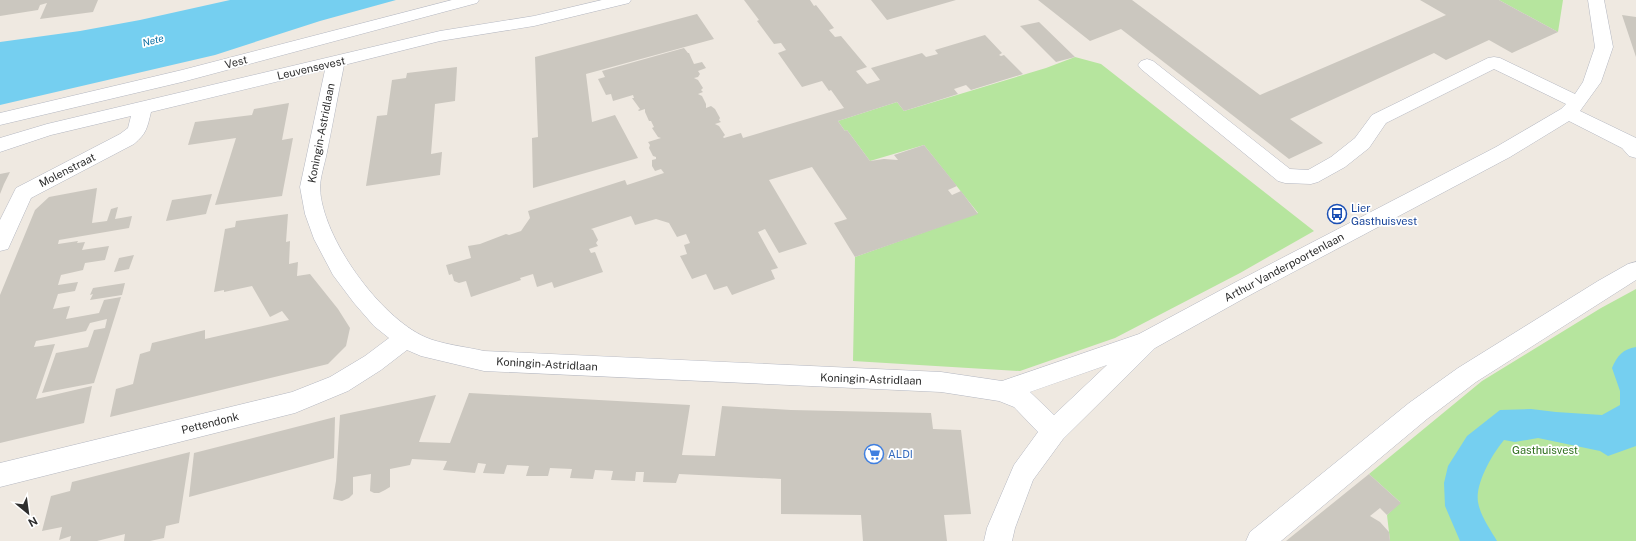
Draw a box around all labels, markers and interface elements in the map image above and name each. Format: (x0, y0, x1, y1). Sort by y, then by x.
water label: Nete (141, 31, 165, 48)
street label: Vest (223, 53, 249, 71)
street label: Leuvensevest (276, 54, 346, 82)
street label: Koningin-Astridlaan (305, 82, 337, 184)
street label: Molenstraat (37, 151, 97, 189)
place label: Lier Gasthuisvest (1351, 202, 1417, 227)
bus stop icon: Lier Gasthuisvest (1326, 203, 1348, 225)
street label: Arthur Vanderpoortenlaan (1222, 230, 1346, 304)
street label: Koningin-Astridlaan (496, 355, 598, 373)
street label: Koningin-Astridlaan (820, 371, 922, 387)
street label: Pettendonk (180, 410, 240, 436)
supermarket icon: ALDI (863, 443, 885, 465)
park label: Gasthuisvest (1512, 444, 1578, 456)
place label: ALDI (888, 448, 913, 460)
north arrow (8, 493, 48, 533)
text: N (26, 514, 40, 529)

